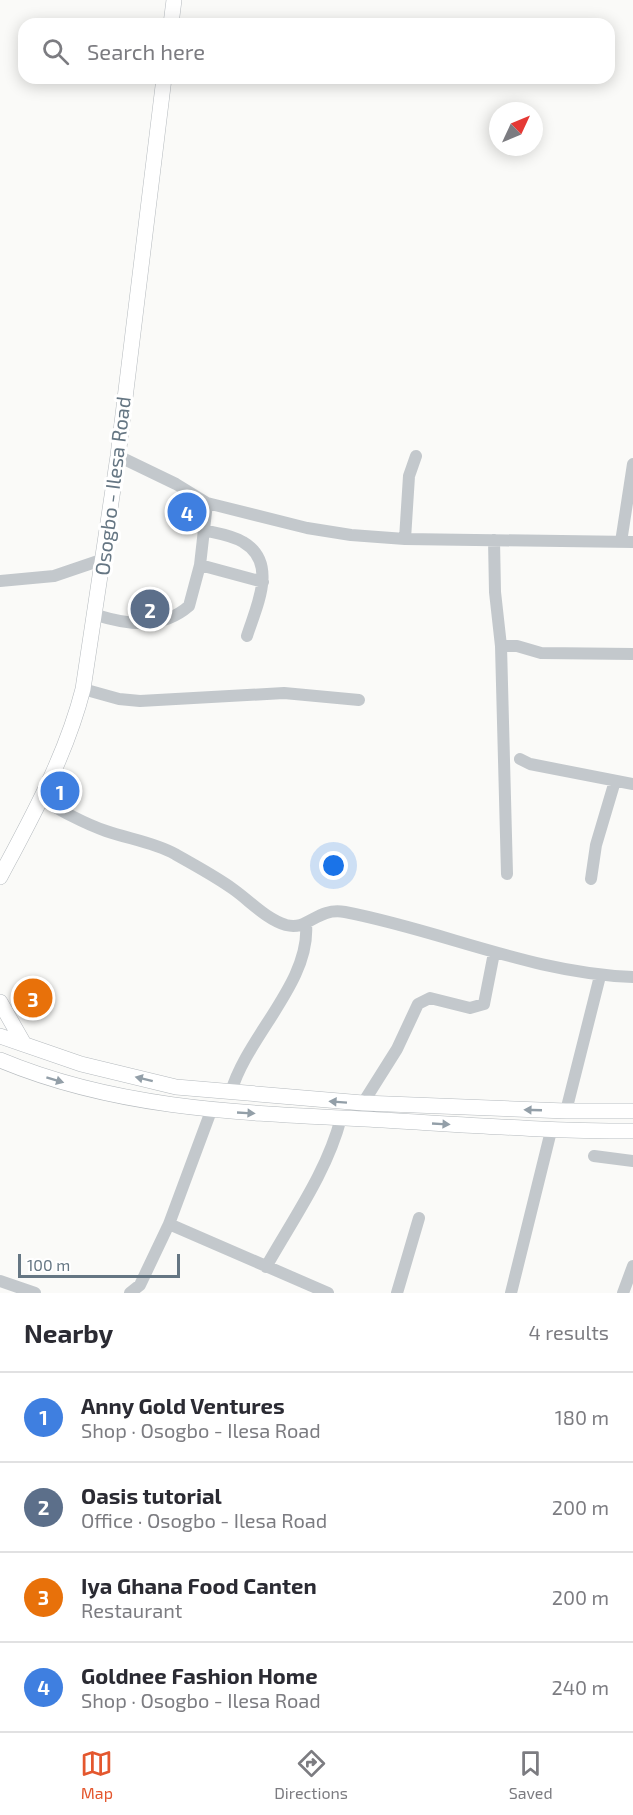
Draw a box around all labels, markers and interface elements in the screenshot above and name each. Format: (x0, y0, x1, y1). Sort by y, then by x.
search box (18, 18, 615, 84)
icon: search (39, 35, 72, 68)
text: Search here (87, 38, 205, 64)
north arrow (489, 102, 543, 156)
street label: Osogbo - Ilesa Road (89, 395, 135, 577)
pin: 4 (168, 490, 207, 534)
pin: 2 (130, 586, 170, 632)
pin: 1 (40, 768, 80, 814)
your location (319, 851, 348, 880)
pin: 3 (14, 976, 52, 1020)
one-way arrow (135, 1073, 154, 1083)
one-way arrow (46, 1076, 64, 1085)
one-way arrow (328, 1097, 347, 1106)
one-way arrow (523, 1105, 542, 1115)
one-way arrow (237, 1108, 256, 1117)
one-way arrow (432, 1119, 451, 1128)
scale bar (18, 1251, 180, 1278)
text: 100 m (27, 1255, 70, 1274)
text: Nearby (24, 1317, 113, 1348)
text: 4 results (529, 1320, 609, 1344)
text: Anny Gold Ventures (81, 1392, 285, 1418)
text: 1 (39, 1405, 48, 1429)
text: 180 m (555, 1405, 609, 1429)
text: Shop · Osogbo - Ilesa Road (81, 1418, 321, 1442)
text: Oasis tutorial (81, 1482, 222, 1508)
text: 2 (38, 1495, 49, 1519)
text: 200 m (552, 1495, 609, 1519)
text: Office · Osogbo - Ilesa Road (81, 1508, 327, 1532)
text: Iya Ghana Food Canten (81, 1572, 317, 1598)
text: 3 (38, 1585, 49, 1609)
text: 200 m (552, 1585, 609, 1609)
text: Restaurant (81, 1598, 182, 1622)
text: Goldnee Fashion Home (81, 1662, 318, 1688)
text: 4 (37, 1675, 50, 1699)
text: 240 m (551, 1675, 609, 1699)
text: Shop · Osogbo - Ilesa Road (81, 1688, 321, 1712)
tab: Map (80, 1747, 113, 1802)
tab: Directions (274, 1747, 348, 1802)
tab: Saved (509, 1747, 553, 1802)

